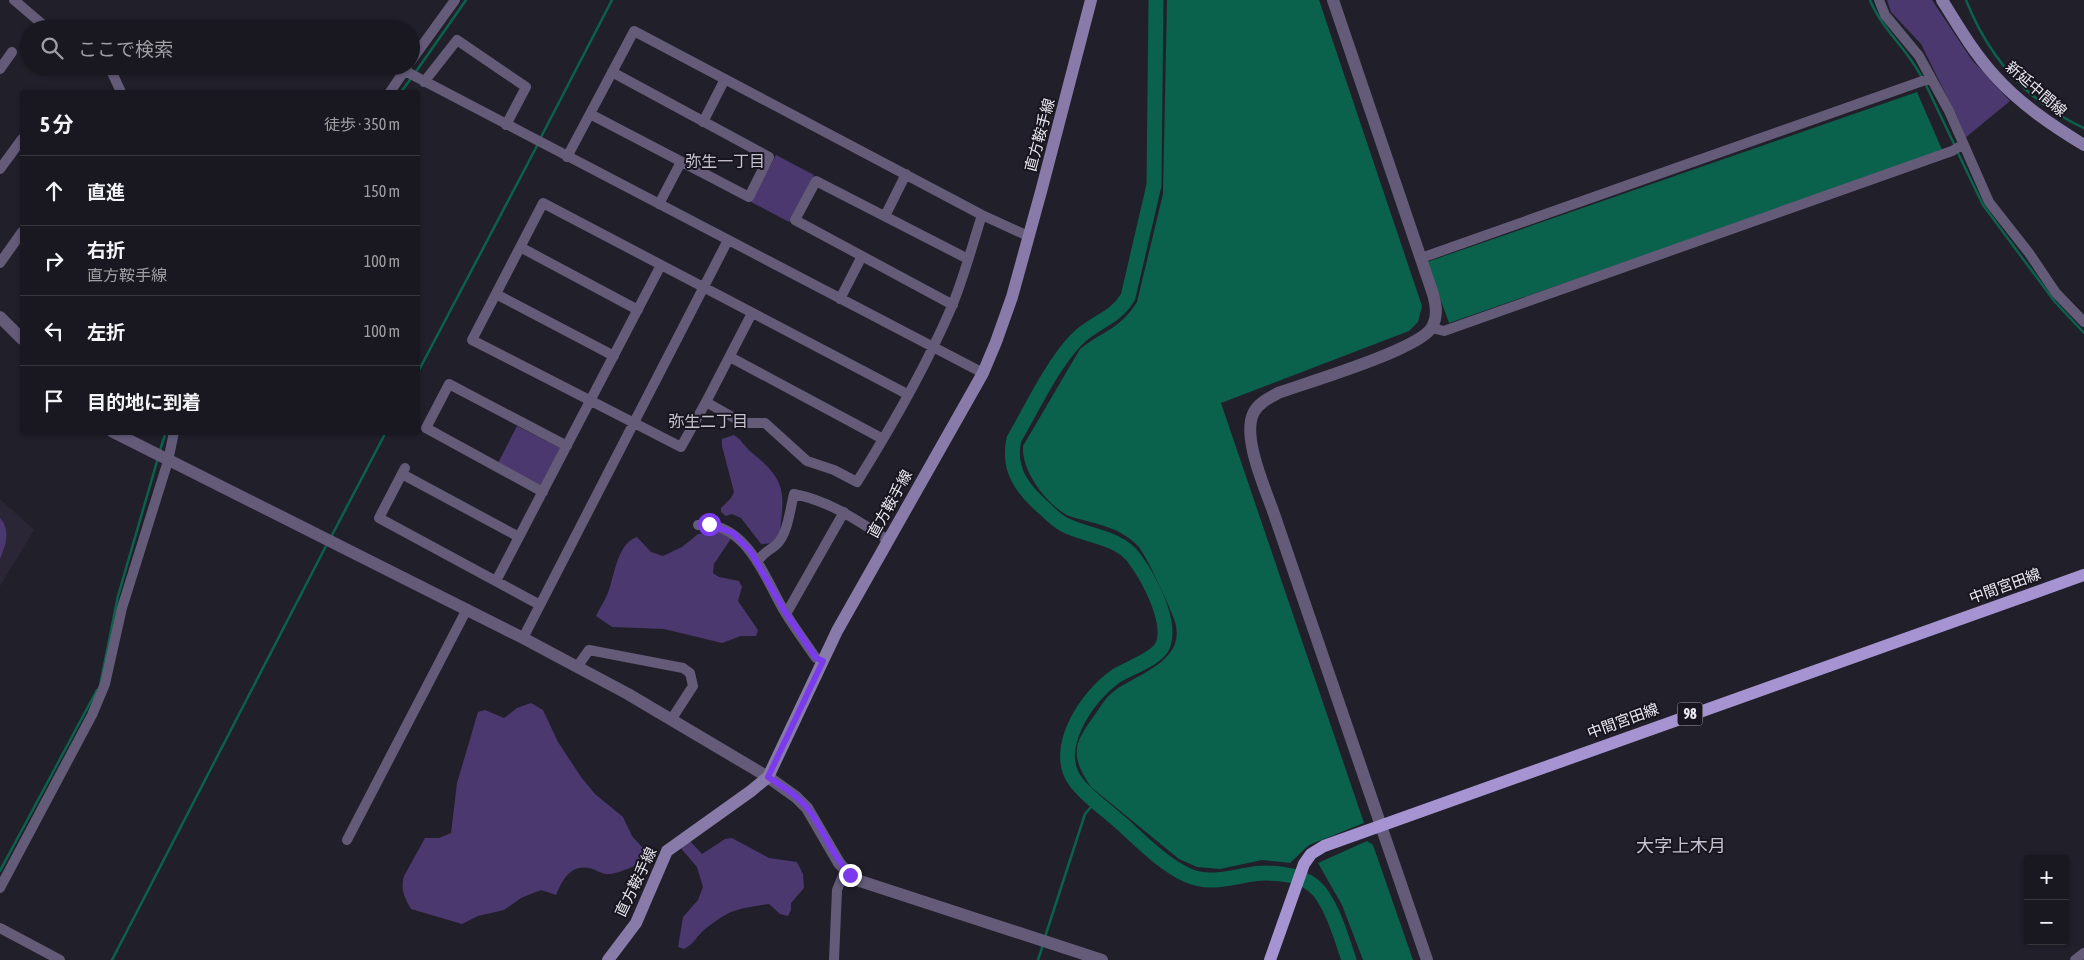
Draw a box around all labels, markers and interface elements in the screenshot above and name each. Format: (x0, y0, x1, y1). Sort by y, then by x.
search box (20, 20, 420, 75)
icon: search (38, 34, 66, 62)
text: ここで検索 (78, 38, 173, 60)
street label: 新延中間線 (2002, 58, 2070, 120)
street label: 直方鞍手線 (1022, 96, 1057, 173)
text: 5 分 (40, 112, 74, 136)
text: 徒歩 · 350 m (324, 115, 400, 133)
district label: 弥生一丁目 (685, 152, 765, 170)
icon: ahead (40, 177, 68, 205)
text: 直進 (87, 181, 125, 203)
text: 150 m (364, 182, 400, 200)
text: 右折 (87, 239, 125, 261)
icon: right (40, 247, 68, 275)
text: 100 m (364, 252, 400, 270)
text: 直方鞍手線 (87, 266, 167, 284)
icon: left (40, 317, 68, 345)
text: 左折 (87, 321, 125, 343)
text: 100 m (364, 322, 400, 340)
icon: arrive (40, 387, 68, 415)
text: 目的地に到着 (87, 391, 201, 413)
district label: 弥生二丁目 (668, 412, 748, 430)
street label: 直方鞍手線 (864, 467, 915, 541)
route start (698, 513, 721, 536)
street label: 中間宮田線 (1967, 565, 2043, 606)
street label: 中間宮田線 (1585, 700, 1661, 741)
road number: 98 (1678, 702, 1702, 726)
district label: 大字上木月 (1636, 835, 1726, 856)
street label: 直方鞍手線 (611, 844, 660, 919)
map controls (2024, 855, 2069, 945)
button: + (2024, 855, 2069, 900)
route end (839, 864, 862, 887)
button: − (2024, 900, 2069, 945)

